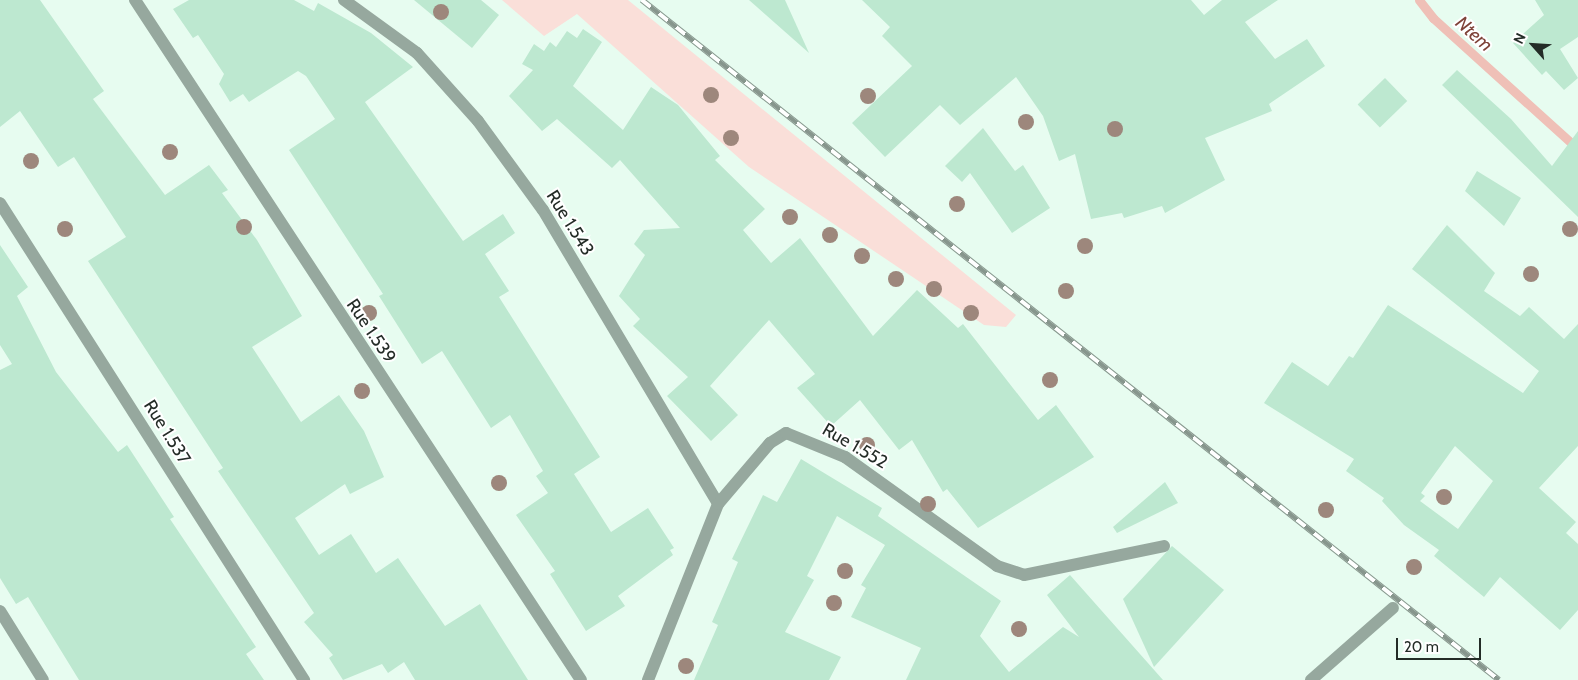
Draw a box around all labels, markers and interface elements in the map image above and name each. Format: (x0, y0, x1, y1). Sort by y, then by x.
water label: Ntem (1451, 11, 1497, 57)
north arrow (1508, 20, 1558, 70)
text: N (1509, 30, 1530, 47)
street label: Rue 1.543 (542, 186, 598, 260)
street label: Rue 1.539 (342, 295, 400, 367)
street label: Rue 1.537 (139, 396, 195, 468)
street label: Rue 1.552 (818, 419, 892, 473)
scale bar (1398, 628, 1483, 660)
text: 20 m (1404, 638, 1439, 656)

